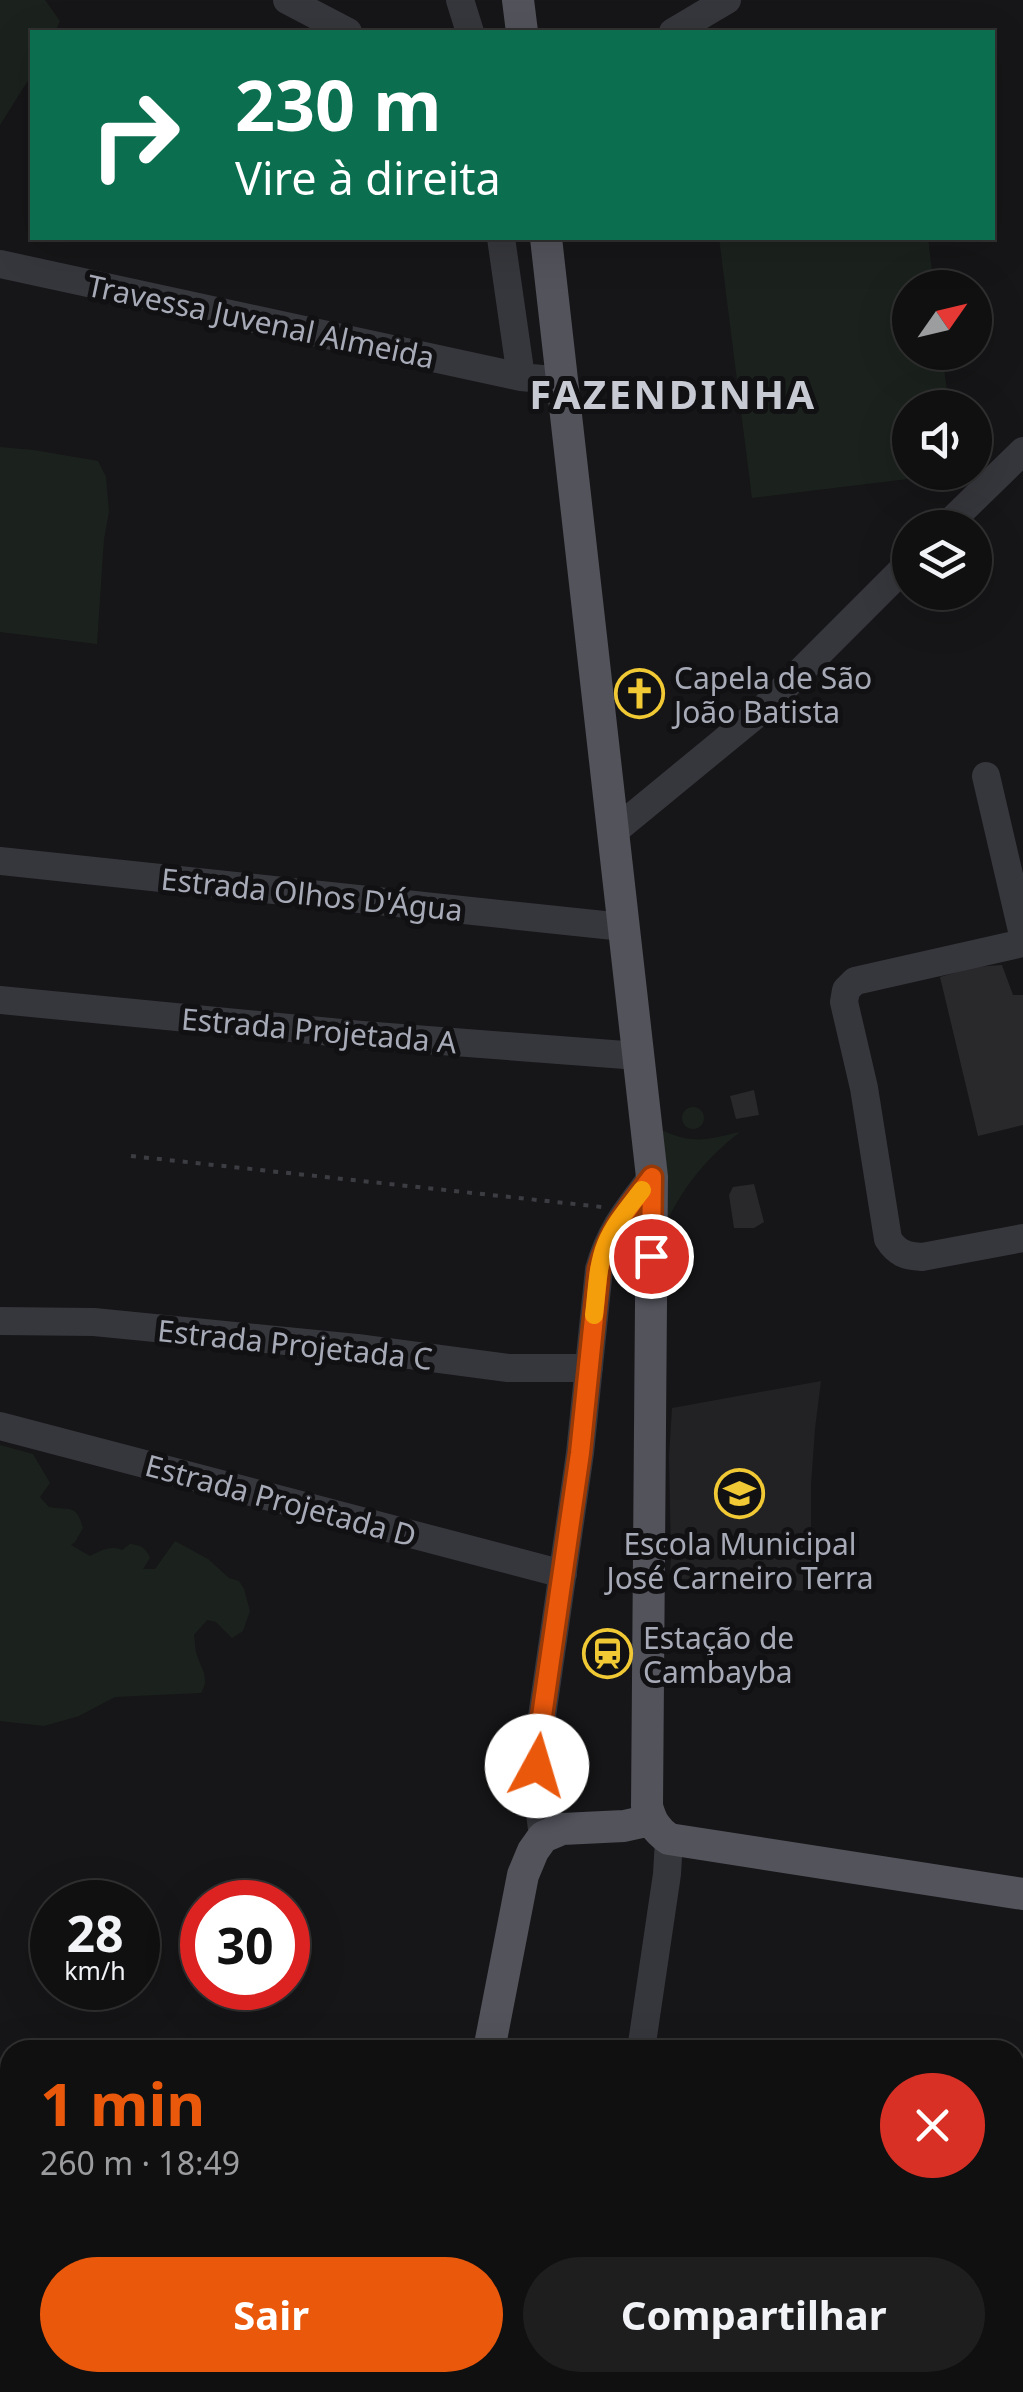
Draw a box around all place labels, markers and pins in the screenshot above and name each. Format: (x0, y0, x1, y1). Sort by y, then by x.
place label: Capela de São João Batista (671, 657, 872, 732)
church icon: Capela de São João Batista (613, 668, 665, 720)
pin (609, 1214, 694, 1299)
school or university icon: Escola Municipal José Carneiro Terra (714, 1468, 766, 1520)
place label: Escola Municipal José Carneiro Terra (603, 1523, 874, 1598)
place label: Estação de Cambayba (643, 1617, 794, 1692)
station icon: Estação de Cambayba (582, 1628, 634, 1680)

